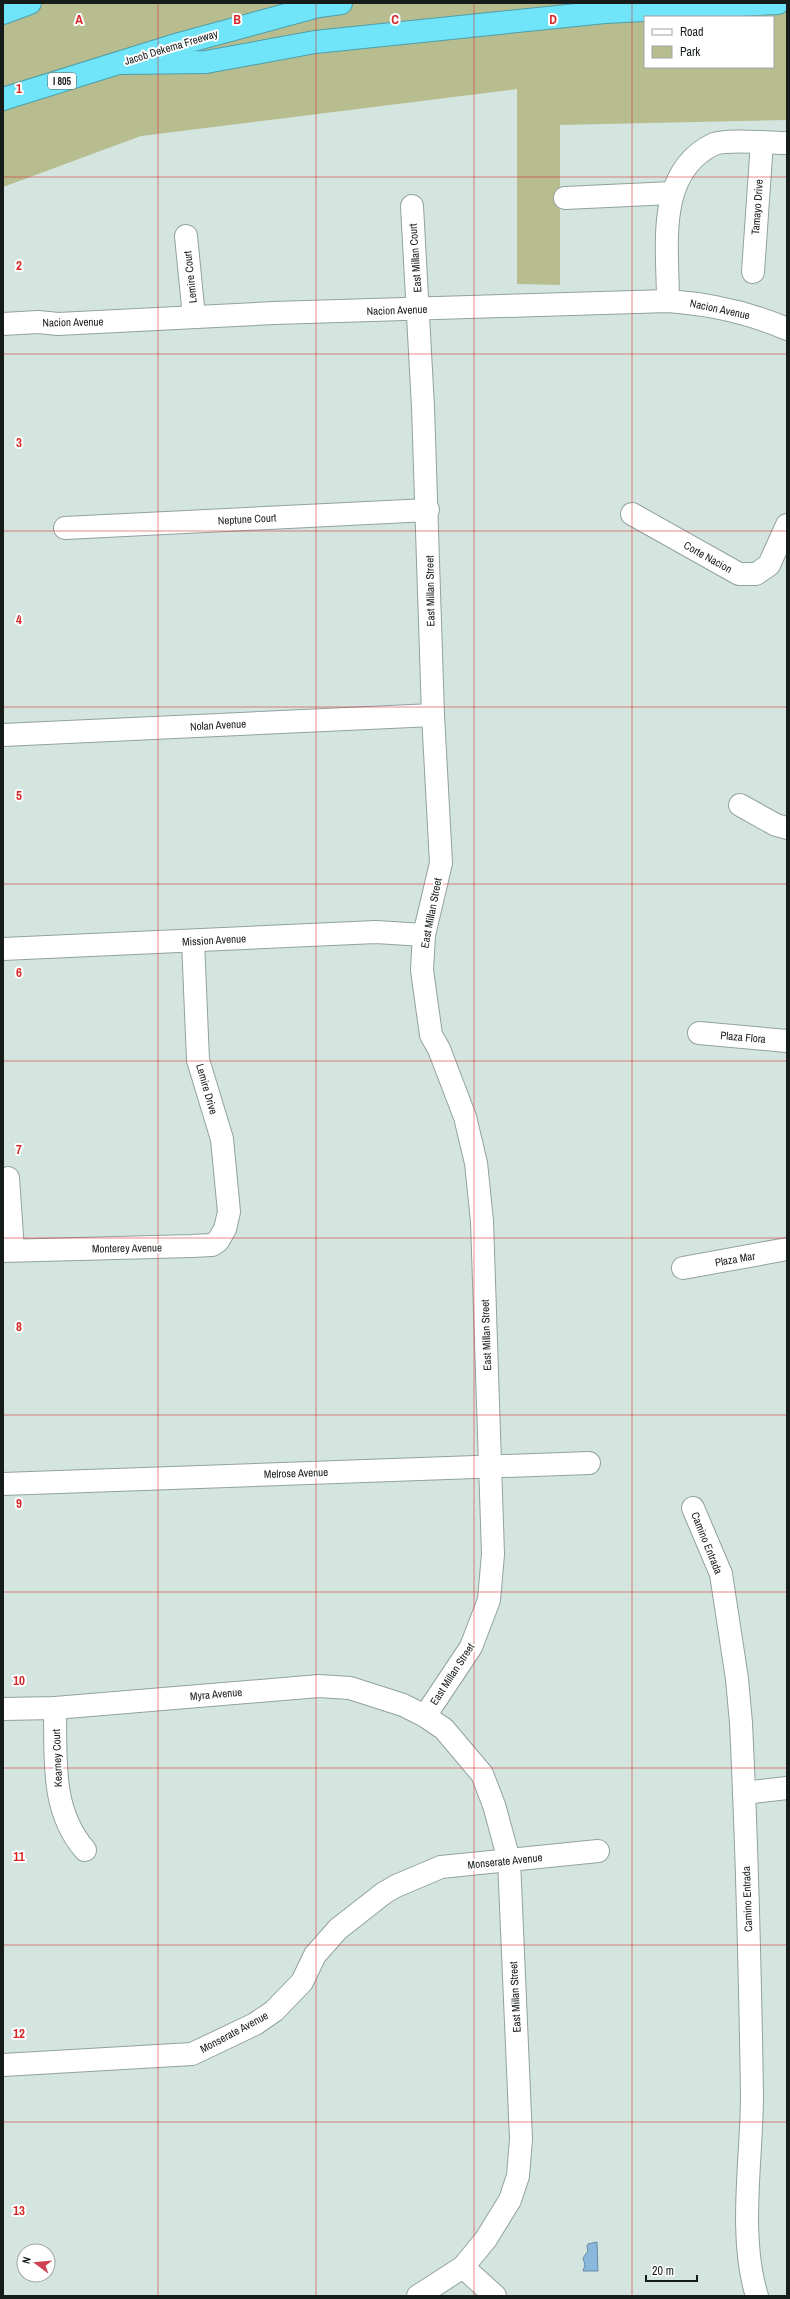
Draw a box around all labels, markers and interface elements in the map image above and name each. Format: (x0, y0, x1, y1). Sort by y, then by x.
text: A (75, 11, 83, 28)
text: B (233, 11, 241, 28)
text: C (391, 11, 399, 28)
text: D (549, 11, 557, 28)
legend (644, 16, 774, 68)
text: Road (680, 24, 704, 40)
street label: Jacob Dekema Freeway (122, 26, 220, 68)
text: Park (680, 44, 700, 60)
road number: I 805 (48, 73, 76, 89)
text: 1 (16, 80, 22, 97)
street label: Tamayo Drive (748, 179, 766, 235)
street label: East Millan Court (406, 223, 424, 293)
street label: Lemire Court (180, 250, 200, 304)
text: 2 (16, 257, 22, 274)
street label: Nacion Avenue (689, 296, 751, 322)
street label: Nacion Avenue (366, 302, 428, 318)
street label: Nacion Avenue (42, 314, 104, 330)
text: 3 (16, 434, 22, 451)
street label: Neptune Court (217, 510, 277, 528)
street label: Corte Nacion (681, 538, 735, 576)
street label: East Millan Street (422, 555, 438, 627)
text: 4 (16, 611, 22, 628)
street label: Nolan Avenue (190, 717, 246, 733)
text: 5 (16, 787, 22, 804)
street label: East Millan Street (417, 876, 445, 949)
street label: Mission Avenue (182, 931, 246, 949)
text: 6 (16, 964, 22, 981)
street label: Plaza Flora (720, 1028, 766, 1046)
street label: Lemire Drive (193, 1062, 221, 1116)
text: 7 (16, 1141, 22, 1158)
street label: Monterey Avenue (92, 1240, 162, 1256)
street label: Plaza Mar (714, 1249, 756, 1269)
street label: East Millan Street (478, 1299, 494, 1371)
text: 8 (16, 1318, 22, 1335)
street label: Melrose Avenue (264, 1465, 328, 1481)
text: 9 (16, 1495, 22, 1512)
street label: Camino Entrada (688, 1510, 726, 1576)
street label: East Millan Street (427, 1640, 478, 1708)
text: 10 (13, 1672, 25, 1689)
street label: Myra Avenue (189, 1685, 243, 1703)
street label: Kearney Court (49, 1728, 65, 1787)
text: 11 (13, 1848, 25, 1865)
street label: Monserate Avenue (467, 1850, 543, 1872)
street label: Camino Entrada (739, 1866, 755, 1932)
street label: East Millan Street (506, 1961, 524, 2033)
street label: Monserate Avenue (198, 2008, 270, 2056)
text: 12 (13, 2025, 25, 2042)
text: 13 (13, 2202, 25, 2219)
north arrow (16, 2243, 56, 2283)
text: N (19, 2255, 34, 2265)
scale bar (646, 2257, 697, 2283)
text: 20 m (652, 2263, 674, 2279)

